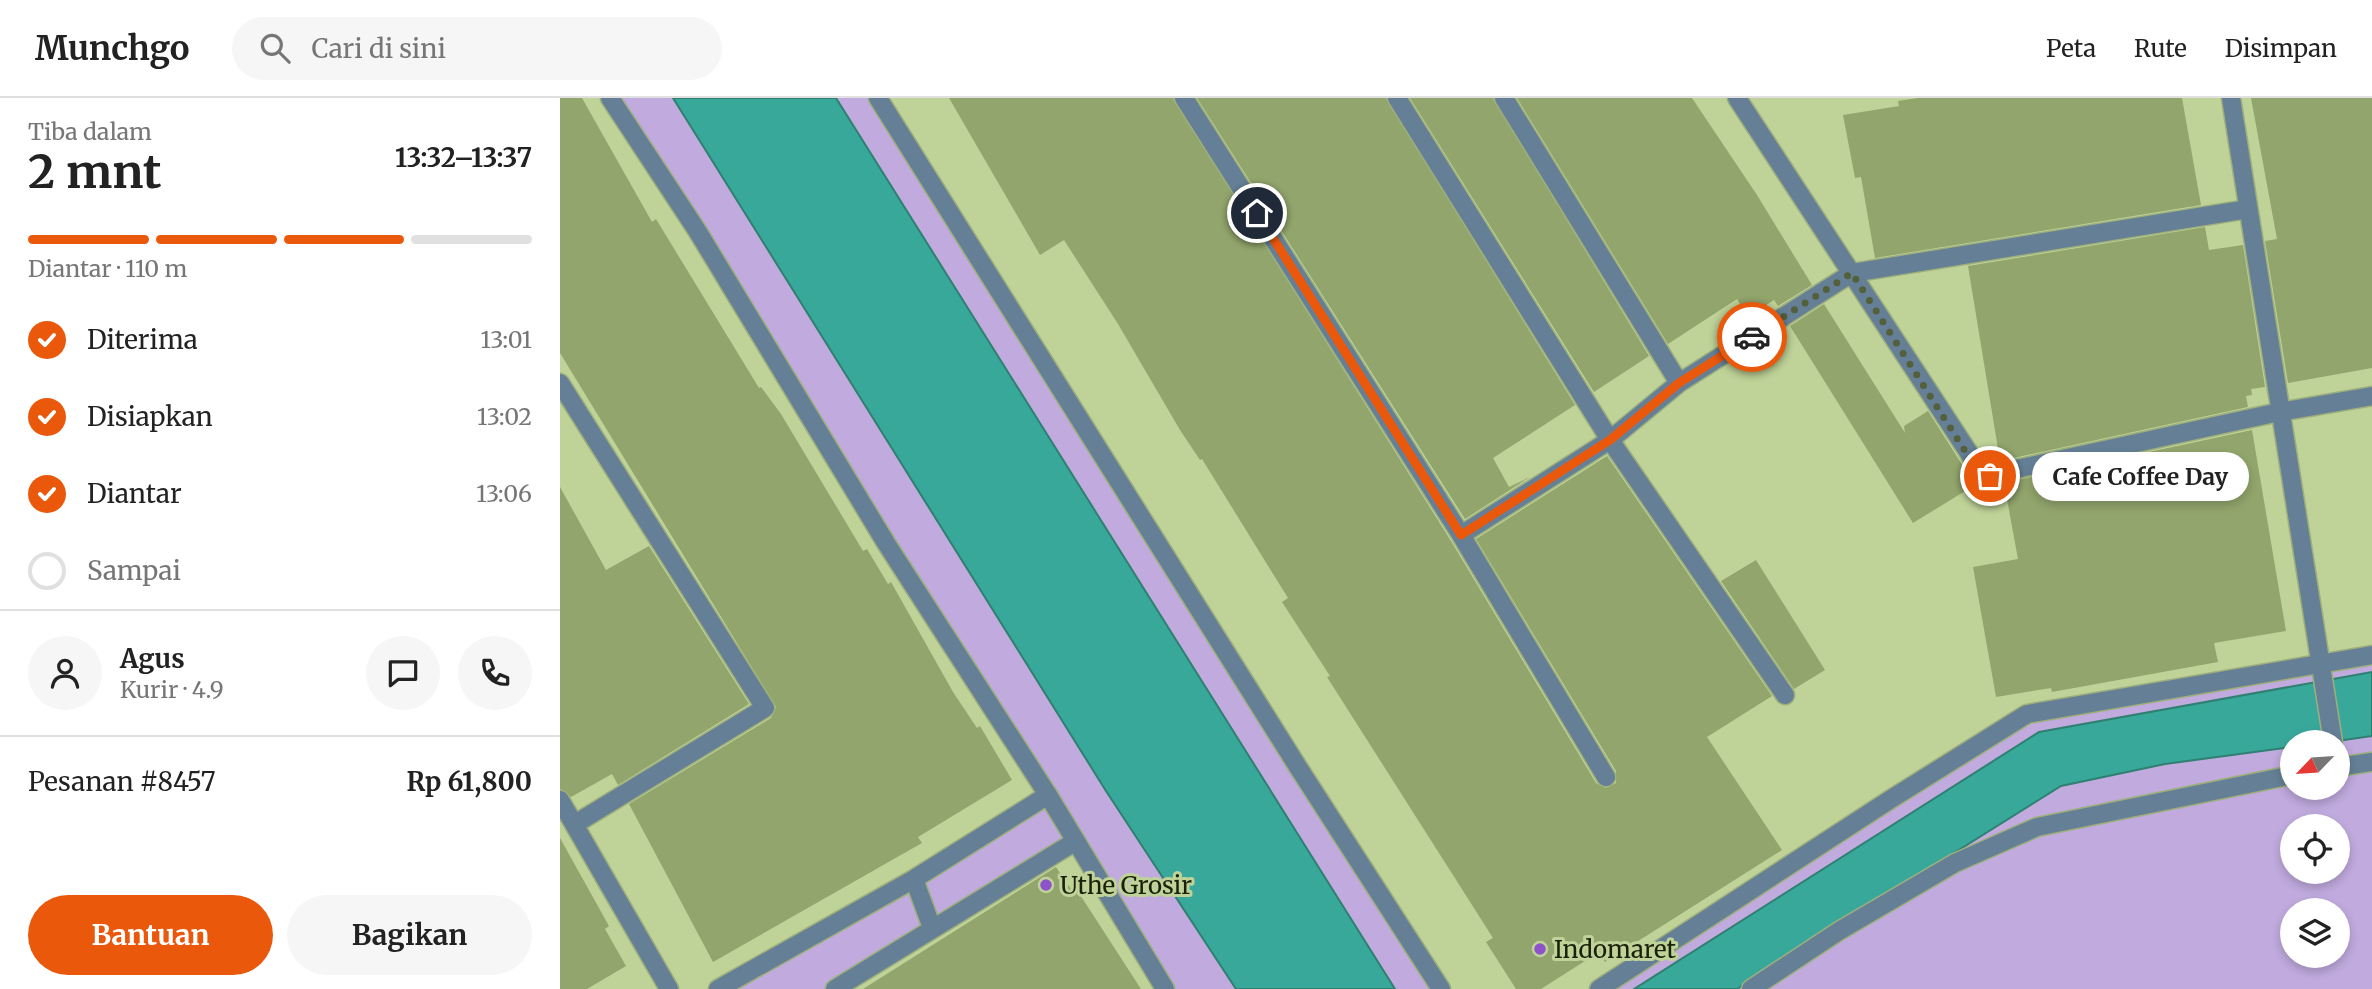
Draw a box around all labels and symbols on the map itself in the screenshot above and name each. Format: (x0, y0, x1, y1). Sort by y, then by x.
pin (1227, 183, 1287, 243)
courier (1717, 302, 1787, 372)
pin (1960, 446, 2020, 506)
callout: Cafe Coffee Day (2032, 452, 2249, 500)
north arrow (2280, 730, 2350, 800)
place label: Uthe Grosir (1060, 870, 1192, 901)
marker: Uthe Grosir (1038, 877, 1054, 893)
place label: Indomaret (1554, 934, 1677, 965)
marker: Indomaret (1532, 941, 1548, 957)

